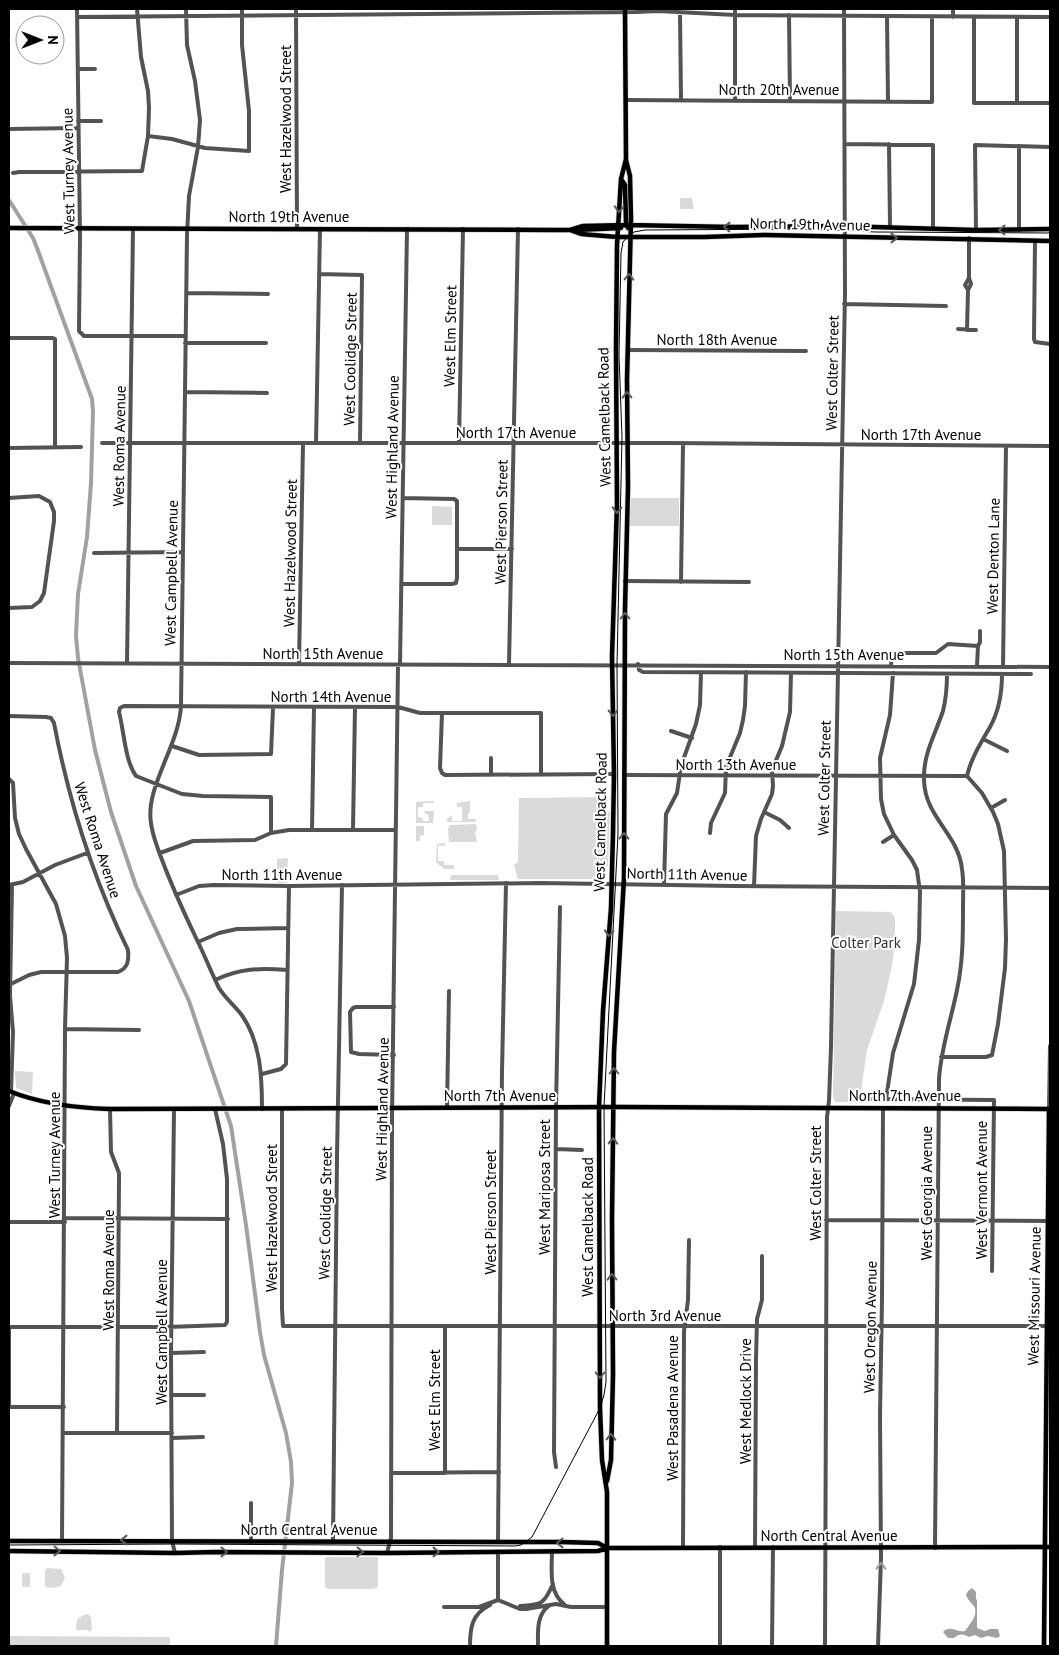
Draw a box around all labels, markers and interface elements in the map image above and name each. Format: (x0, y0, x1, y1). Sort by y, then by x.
north arrow (15, 15, 65, 65)
text: N (44, 35, 62, 45)
street label: West Hazelwood Street (276, 45, 295, 193)
street label: North 20th Avenue (719, 80, 840, 99)
street label: West Turney Avenue (57, 108, 79, 234)
one-way arrow (613, 206, 624, 214)
street label: North 19th Avenue (229, 207, 350, 226)
street label: North 19th Avenue (749, 213, 871, 235)
one-way arrow (722, 222, 730, 232)
one-way arrow (997, 225, 1005, 235)
one-way arrow (890, 233, 898, 243)
one-way arrow (624, 273, 635, 281)
street label: West Elm Street (440, 285, 460, 387)
street label: West Coolidge Street (339, 292, 361, 426)
street label: West Colter Street (821, 315, 843, 431)
street label: North 18th Avenue (657, 330, 778, 349)
street label: West Camelback Road (593, 347, 615, 487)
street label: West Highland Avenue (381, 375, 403, 519)
street label: West Roma Avenue (108, 385, 130, 507)
one-way arrow (622, 390, 632, 398)
street label: North 17th Avenue (456, 423, 576, 442)
street label: North 17th Avenue (861, 425, 981, 444)
street label: West Pierson Street (490, 459, 512, 585)
street label: West Hazelwood Street (279, 479, 301, 627)
street label: West Denton Lane (982, 498, 1004, 614)
street label: West Campbell Avenue (160, 500, 182, 646)
one-way arrow (612, 506, 622, 514)
one-way arrow (620, 612, 630, 620)
street label: North 15th Avenue (263, 644, 384, 663)
street label: North 15th Avenue (784, 645, 905, 664)
street label: North 14th Avenue (271, 687, 392, 706)
one-way arrow (608, 710, 618, 717)
street label: West Colter Street (813, 720, 835, 836)
street label: West Camelback Road (589, 752, 611, 892)
street label: North 13th Avenue (676, 755, 797, 774)
street label: West Roma Avenue (70, 779, 126, 901)
one-way arrow (619, 832, 629, 840)
street label: North 11th Avenue (626, 863, 748, 885)
street label: North 11th Avenue (222, 865, 343, 884)
one-way arrow (604, 929, 615, 937)
park label: Colter Park (831, 933, 902, 952)
street label: West Highland Avenue (371, 1037, 393, 1181)
one-way arrow (609, 1067, 619, 1074)
street label: North 7th Avenue (444, 1086, 556, 1105)
street label: North 7th Avenue (849, 1086, 961, 1105)
street label: West Turney Avenue (45, 1092, 64, 1218)
street label: West Mariposa Street (535, 1119, 554, 1255)
street label: West Vermont Avenue (972, 1121, 991, 1259)
street label: West Colter Street (806, 1125, 825, 1241)
street label: West Georgia Avenue (917, 1126, 936, 1260)
one-way arrow (608, 1137, 618, 1144)
street label: West Hazelwood Street (262, 1144, 281, 1292)
street label: West Coolidge Street (314, 1146, 336, 1280)
street label: West Pierson Street (481, 1150, 500, 1274)
street label: West Camelback Road (578, 1157, 597, 1297)
street label: West Roma Avenue (99, 1209, 118, 1331)
street label: West Missouri Avenue (1023, 1226, 1045, 1366)
street label: West Campbell Avenue (152, 1259, 171, 1405)
street label: West Oregon Avenue (859, 1261, 881, 1393)
one-way arrow (607, 1273, 618, 1281)
street label: North 3rd Avenue (609, 1306, 721, 1325)
street label: West Pasadena Avenue (663, 1335, 682, 1481)
street label: West Medlock Drive (736, 1338, 755, 1464)
street label: West Elm Street (425, 1349, 444, 1451)
one-way arrow (595, 1372, 605, 1379)
one-way arrow (606, 1433, 616, 1440)
street label: North Central Avenue (240, 1520, 378, 1539)
street label: North Central Avenue (760, 1526, 898, 1545)
one-way arrow (119, 1535, 127, 1546)
one-way arrow (555, 1538, 563, 1548)
one-way arrow (54, 1546, 62, 1556)
one-way arrow (220, 1547, 228, 1557)
one-way arrow (356, 1547, 364, 1557)
one-way arrow (432, 1547, 440, 1557)
one-way arrow (876, 1562, 886, 1570)

